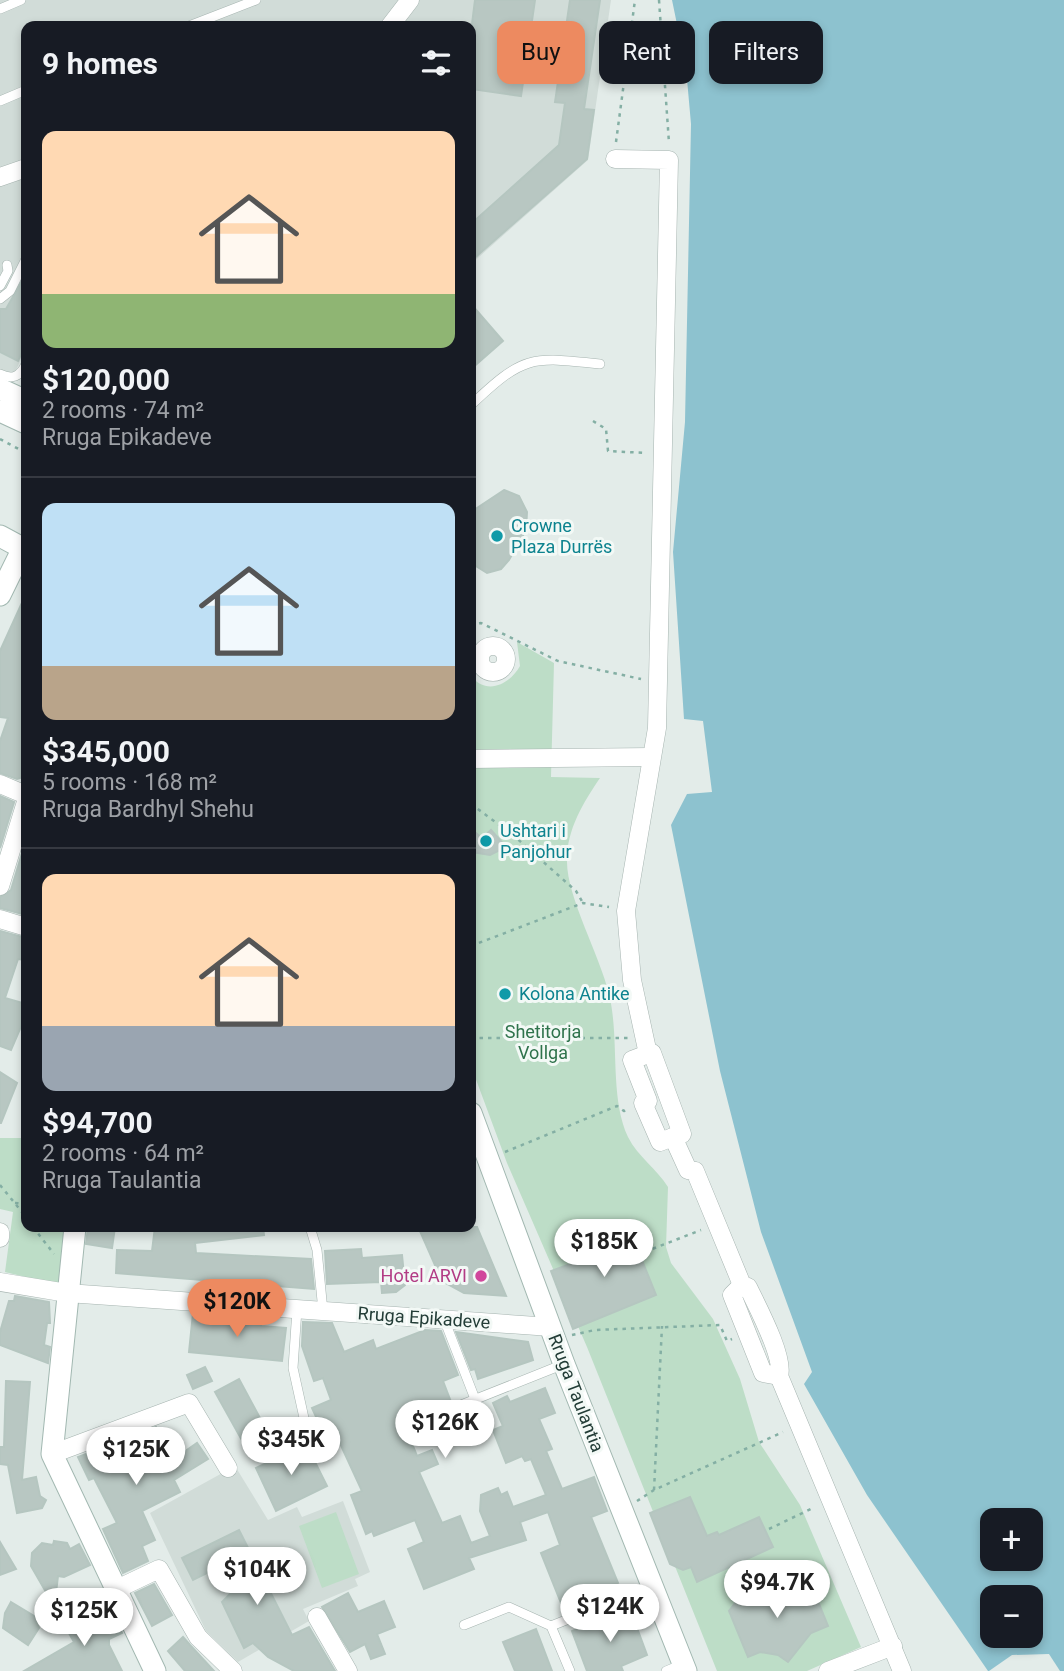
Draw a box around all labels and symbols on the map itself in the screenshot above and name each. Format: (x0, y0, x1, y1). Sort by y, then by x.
place label: Crowne Plaza Durrës (511, 515, 612, 557)
marker: Crowne Plaza Durrës (489, 528, 505, 544)
place label: Ushtari i Panjohur (500, 820, 572, 862)
marker: Ushtari i Panjohur (478, 833, 494, 849)
place label: Kolona Antike (519, 983, 630, 1004)
marker: Kolona Antike (497, 986, 513, 1002)
park label: Shetitorja Vollga (505, 1021, 581, 1063)
pin: $185K (555, 1220, 653, 1279)
place label: Hotel ARVI (381, 1265, 467, 1286)
marker: Hotel ARVI (473, 1268, 489, 1284)
pin: $120K (188, 1280, 286, 1339)
street label: Rruga Epikadeve (357, 1302, 491, 1333)
street label: Rruga Taulantia (544, 1331, 609, 1455)
pin: $126K (396, 1400, 494, 1460)
pin: $345K (242, 1418, 340, 1477)
pin: $125K (87, 1428, 185, 1487)
pin: $104K (208, 1548, 306, 1607)
pin: $94.7K (720, 1560, 834, 1620)
pin: $124K (561, 1584, 659, 1644)
pin: $125K (35, 1588, 133, 1648)

